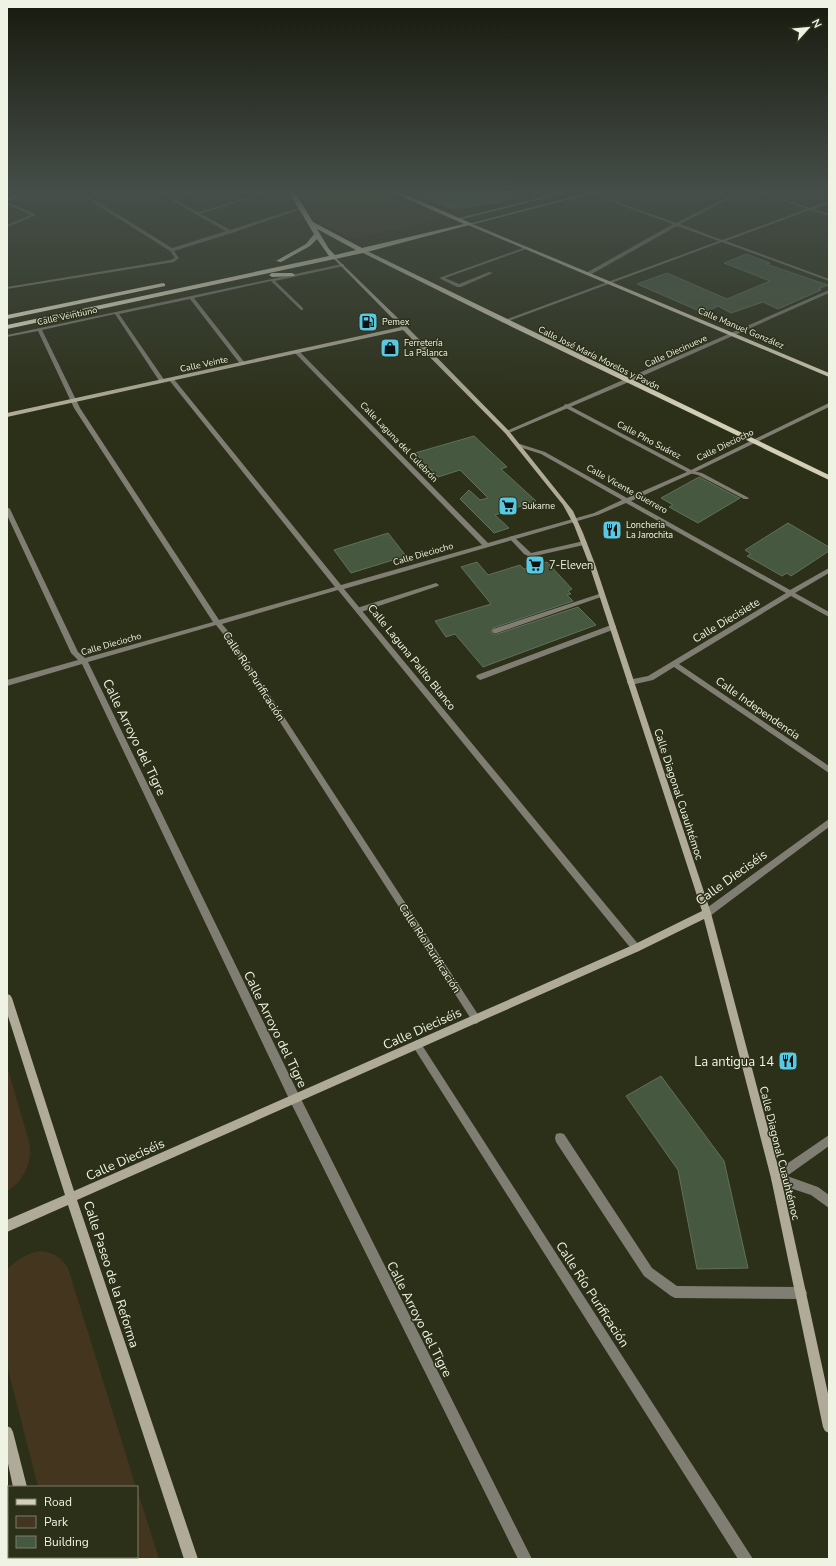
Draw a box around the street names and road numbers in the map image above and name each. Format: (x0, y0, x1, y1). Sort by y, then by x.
street label: Calle Veintiuno (36, 304, 98, 328)
street label: Calle Manuel González (696, 304, 786, 352)
street label: Calle José María Morelos y Pavón (536, 323, 662, 393)
street label: Calle Diecinueve (643, 332, 709, 370)
street label: Calle Veinte (179, 353, 229, 375)
street label: Calle Laguna del Culebrón (357, 399, 441, 485)
street label: Calle Pino Suárez (615, 418, 683, 462)
street label: Calle Dieciocho (694, 426, 756, 464)
street label: Calle Vicente Guerrero (584, 462, 670, 516)
street label: Calle Dieciocho (391, 540, 455, 568)
street label: Calle Diecisiete (690, 594, 763, 646)
street label: Calle Laguna Palito Blanco (364, 601, 459, 714)
street label: Calle Río Purificación (219, 629, 288, 724)
street label: Calle Dieciocho (79, 630, 143, 658)
street label: Calle Independencia (712, 674, 803, 743)
street label: Calle Arroyo del Tigre (98, 676, 170, 799)
street label: Calle Diagonal Cuauhtémoc (650, 726, 707, 862)
street label: Calle Dieciséis (692, 846, 771, 910)
street label: Calle Río Purificación (395, 901, 464, 996)
street label: Calle Arroyo del Tigre (239, 968, 311, 1091)
street label: Calle Dieciséis (380, 1004, 465, 1054)
street label: Calle Diagonal Cuauhtémoc (756, 1085, 803, 1222)
street label: Calle Dieciséis (83, 1135, 168, 1185)
street label: Calle Paseo de la Reforma (79, 1199, 143, 1350)
street label: Calle Río Purificación (551, 1238, 633, 1351)
street label: Calle Arroyo del Tigre (382, 1258, 456, 1381)

